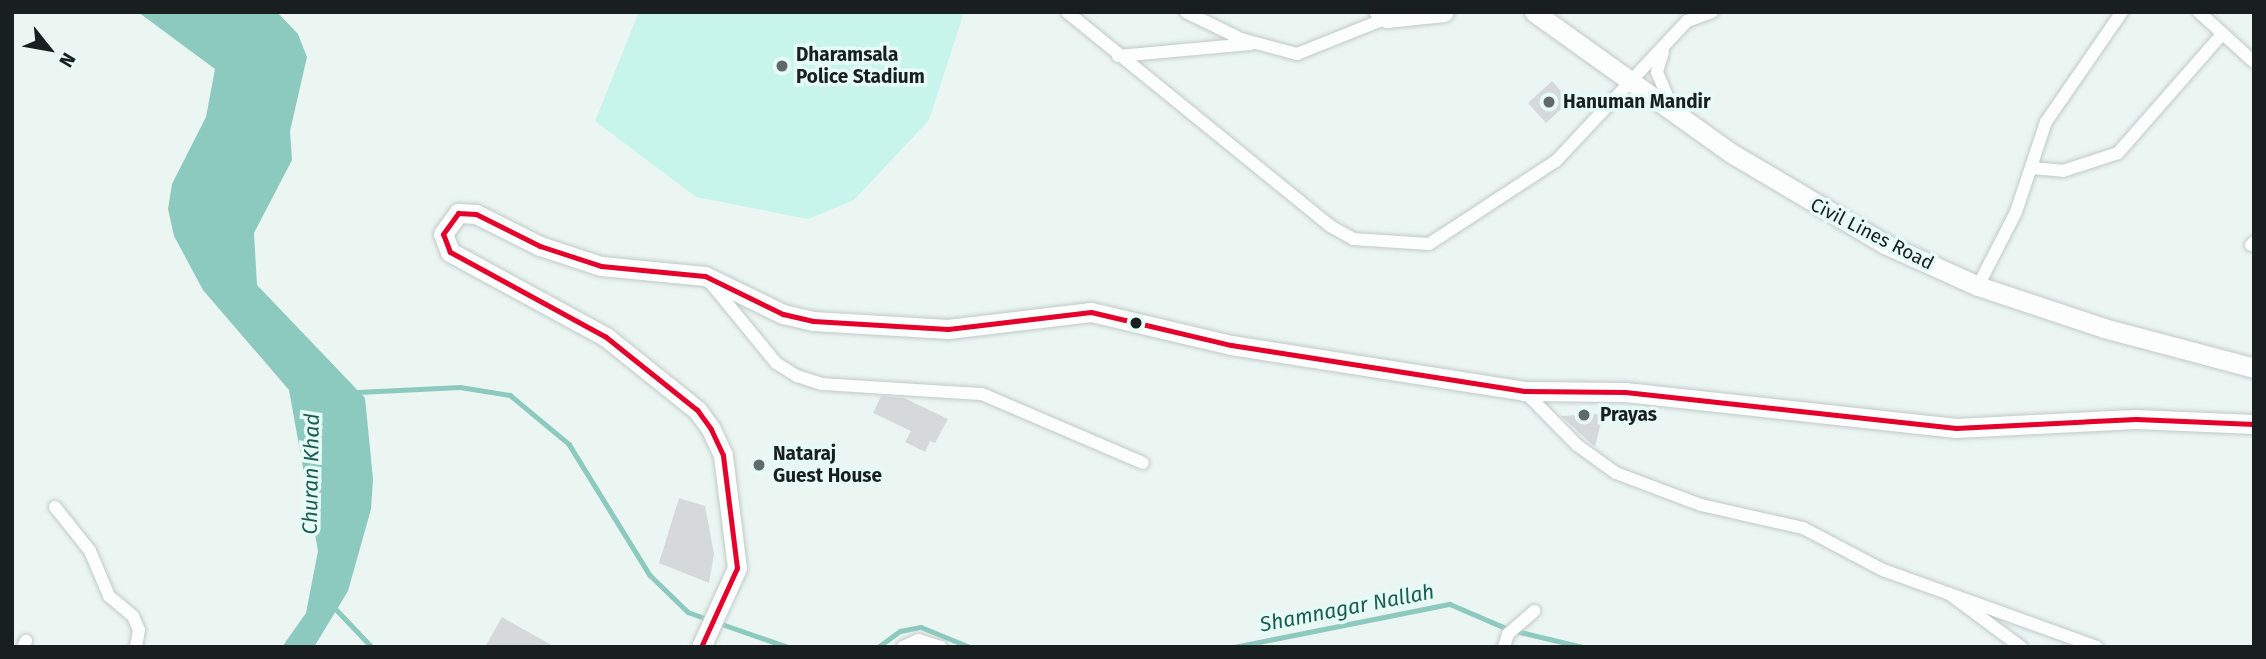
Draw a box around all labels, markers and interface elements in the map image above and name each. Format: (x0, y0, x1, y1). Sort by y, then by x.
north arrow (14, 14, 84, 84)
place label: Dharamsala Police Stadium (796, 44, 925, 88)
text: N (54, 49, 81, 71)
marker: Dharamsala Police Stadium (774, 58, 790, 74)
place label: Hanuman Mandir (1563, 91, 1711, 113)
marker: Hanuman Mandir (1541, 94, 1557, 110)
street label: Civil Lines Road (1807, 193, 1937, 275)
unlabelled marker (1129, 316, 1143, 330)
place label: Prayas (1600, 404, 1657, 426)
marker: Prayas (1574, 405, 1594, 425)
water label: Churan Khad (297, 413, 325, 535)
place label: Nataraj Guest House (773, 443, 882, 487)
marker: Nataraj Guest House (751, 457, 767, 473)
water label: Shamnagar Nallah (1258, 579, 1436, 637)

